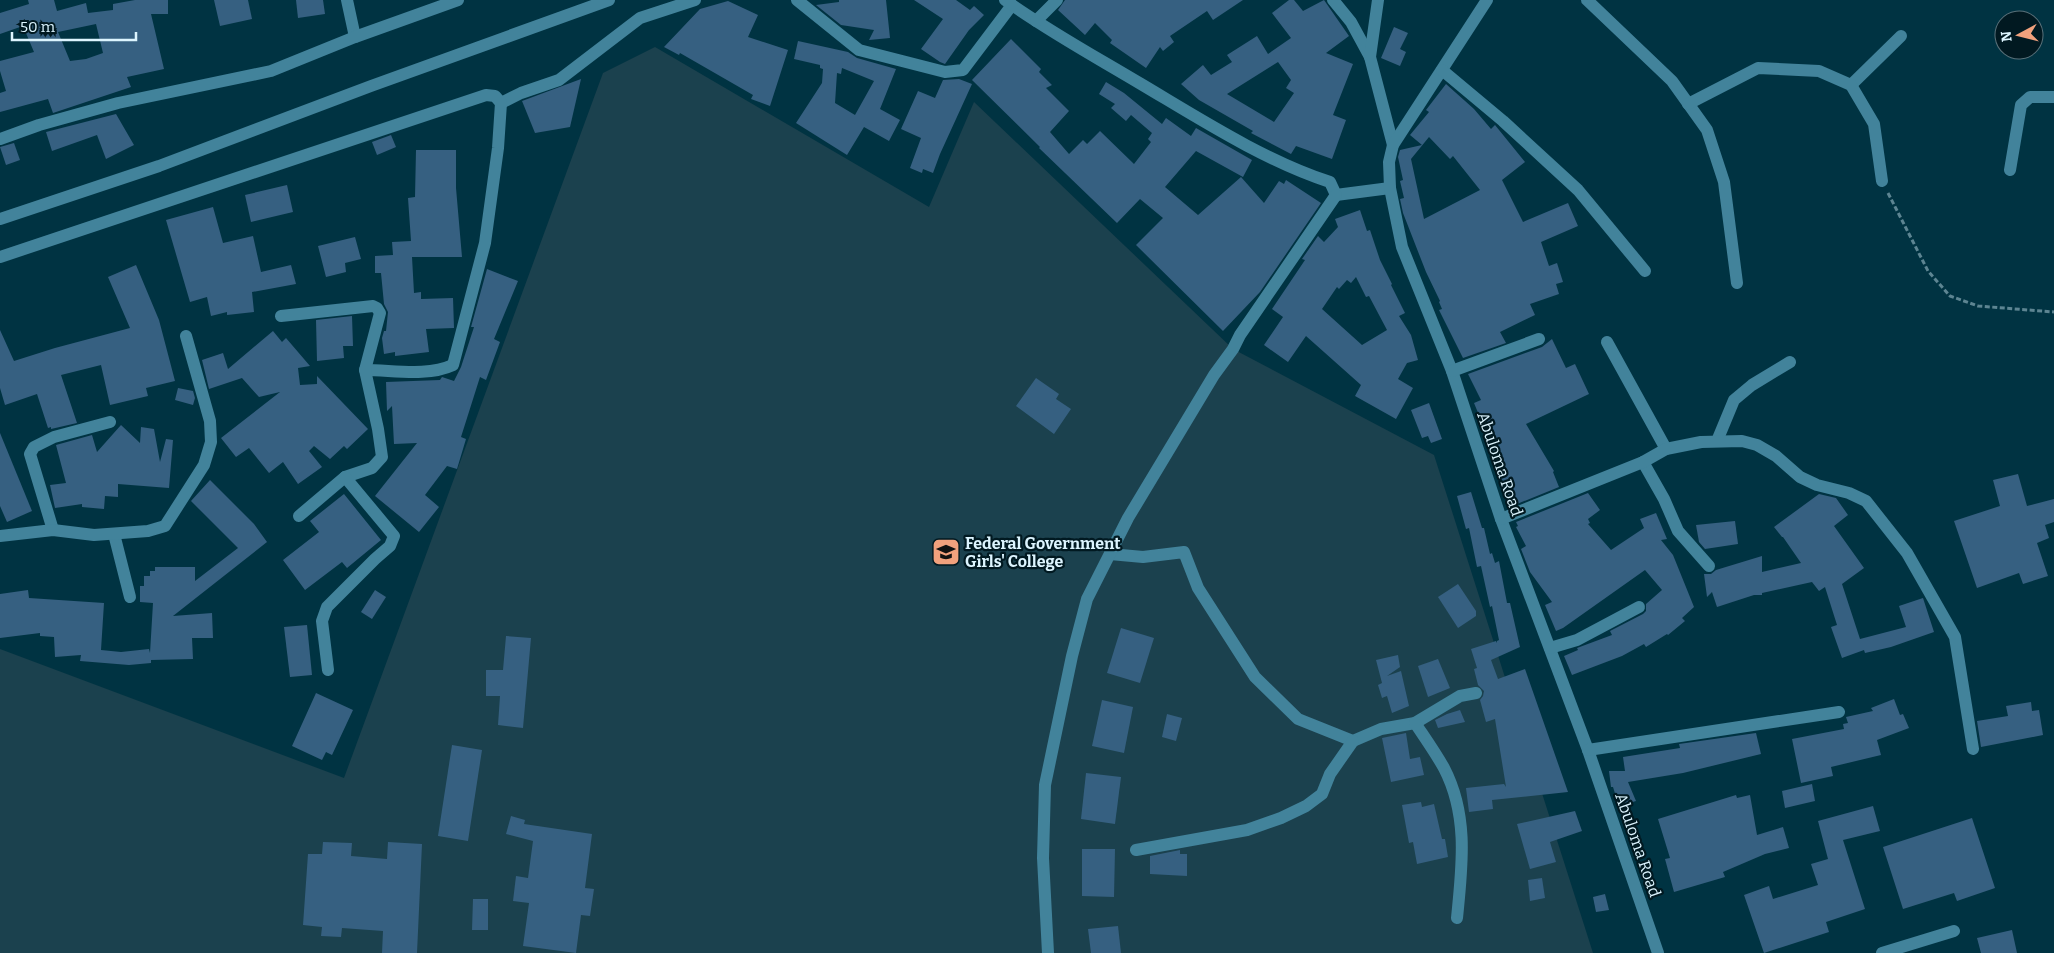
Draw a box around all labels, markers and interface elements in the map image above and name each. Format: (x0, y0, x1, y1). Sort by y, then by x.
scale bar (12, 10, 136, 42)
north arrow (1994, 10, 2044, 60)
text: 50 m (20, 18, 56, 36)
text: N (1997, 30, 2016, 43)
street label: Abuloma Road (1473, 409, 1527, 519)
place label: Federal Government Girls' College (965, 534, 1121, 571)
school or university icon: Federal Government Girls' College (931, 537, 961, 567)
street label: Abuloma Road (1611, 790, 1665, 900)

